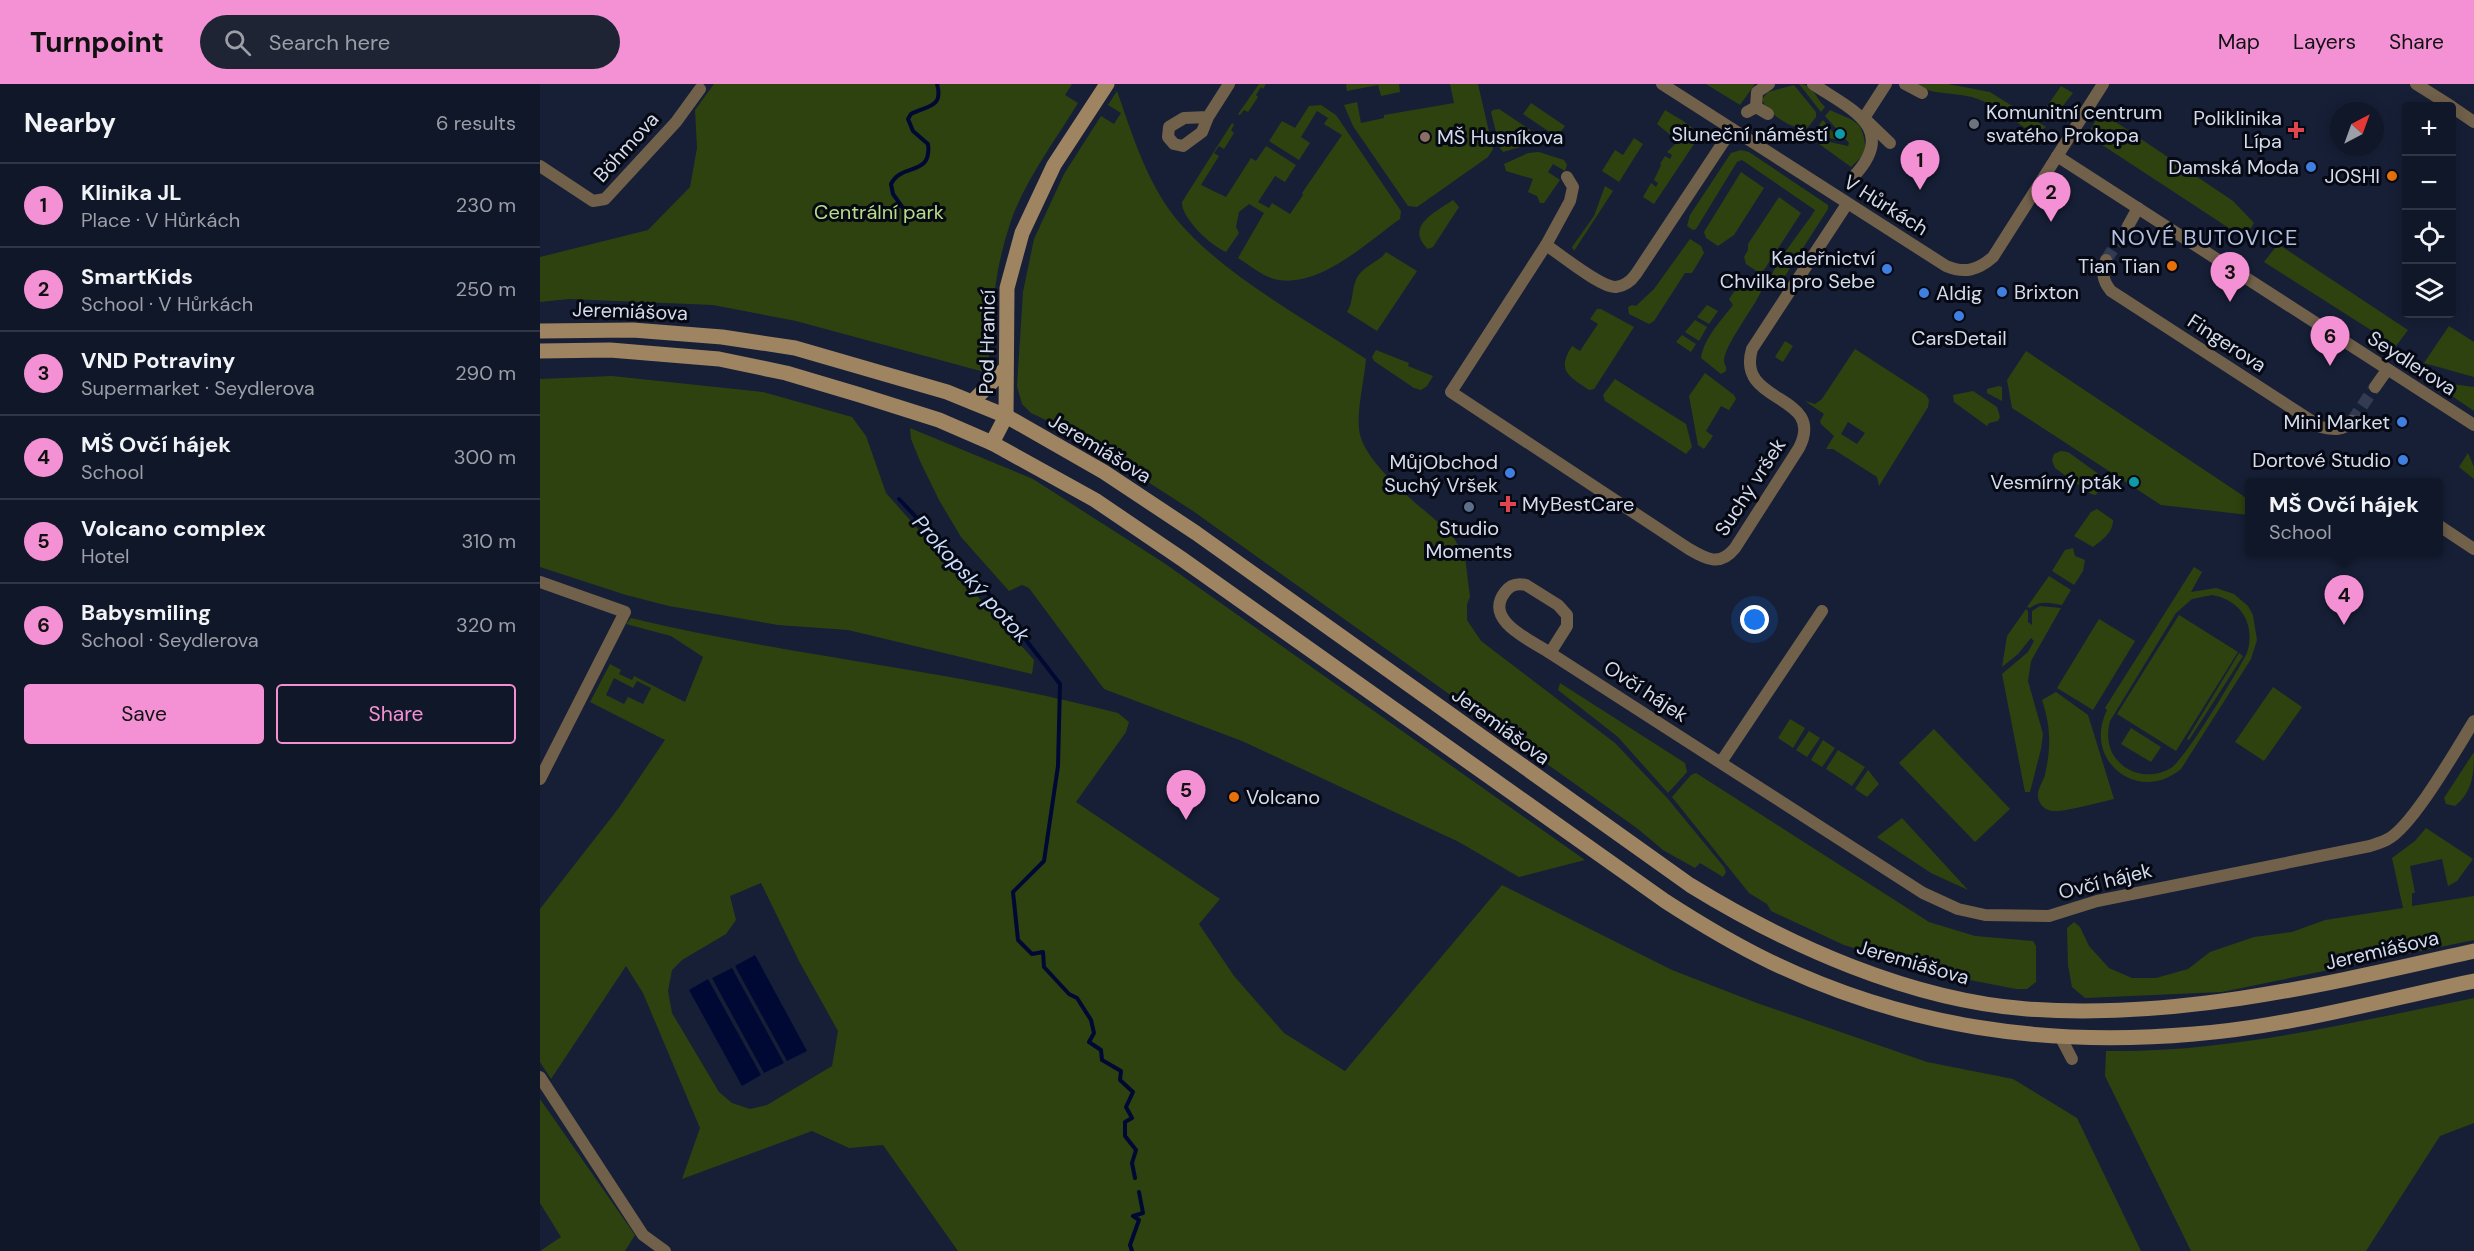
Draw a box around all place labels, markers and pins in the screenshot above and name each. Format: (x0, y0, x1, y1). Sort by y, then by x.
place label: Komunitní centrum svatého Prokopa (1986, 99, 2162, 148)
place label: Poliklinika Lípa (2193, 105, 2282, 154)
marker: Komunitní centrum svatého Prokopa (1967, 117, 1981, 131)
place label: Sluneční náměstí (1672, 121, 1829, 147)
marker: Poliklinika Lípa (2287, 121, 2305, 139)
place label: MŠ Husníkova (1437, 124, 1563, 150)
marker: Sluneční náměstí (1833, 127, 1847, 141)
marker: MŠ Husníkova (1418, 130, 1432, 144)
pin: 1 (1900, 141, 1940, 190)
place label: Damská Moda (2168, 154, 2299, 180)
marker: Damská Moda (2304, 160, 2318, 174)
place label: JOSHI (2325, 163, 2380, 189)
marker: JOSHI (2385, 169, 2399, 183)
pin: 2 (2032, 172, 2070, 222)
place label: Kadeřnictví Chvilka pro Sebe (1720, 245, 1876, 294)
pin: 3 (2210, 252, 2250, 302)
place label: Tian Tian (2078, 253, 2160, 279)
marker: Tian Tian (2165, 259, 2179, 273)
marker: Kadeřnictví Chvilka pro Sebe (1880, 262, 1894, 276)
place label: Brixton (2014, 279, 2079, 305)
place label: Aldig (1936, 280, 1982, 306)
marker: Brixton (1995, 285, 2009, 299)
marker: Aldig (1917, 286, 1931, 300)
marker: CarsDetail (1952, 309, 1966, 323)
pin: 6 (2310, 316, 2350, 366)
place label: CarsDetail (1911, 325, 2007, 351)
place label: Mini Market (2283, 409, 2390, 435)
marker: Mini Market (2395, 415, 2409, 429)
place label: Dortové Studio (2252, 447, 2391, 473)
place label: MůjObchod Suchý Vršek (1384, 449, 1498, 498)
marker: Dortové Studio (2396, 453, 2410, 467)
marker: MůjObchod Suchý Vršek (1503, 466, 1517, 480)
place label: Vesmírný pták (1990, 469, 2122, 495)
marker: Vesmírný pták (2127, 475, 2141, 489)
place label: MyBestCare (1522, 491, 1634, 517)
marker: MyBestCare (1499, 495, 1517, 513)
marker: Studio Moments (1462, 500, 1476, 514)
place label: Studio Moments (1425, 515, 1513, 564)
pin: 4 (2324, 576, 2364, 625)
pin: 5 (1166, 770, 1206, 820)
place label: Volcano (1246, 784, 1320, 810)
marker: Volcano (1227, 790, 1241, 804)

